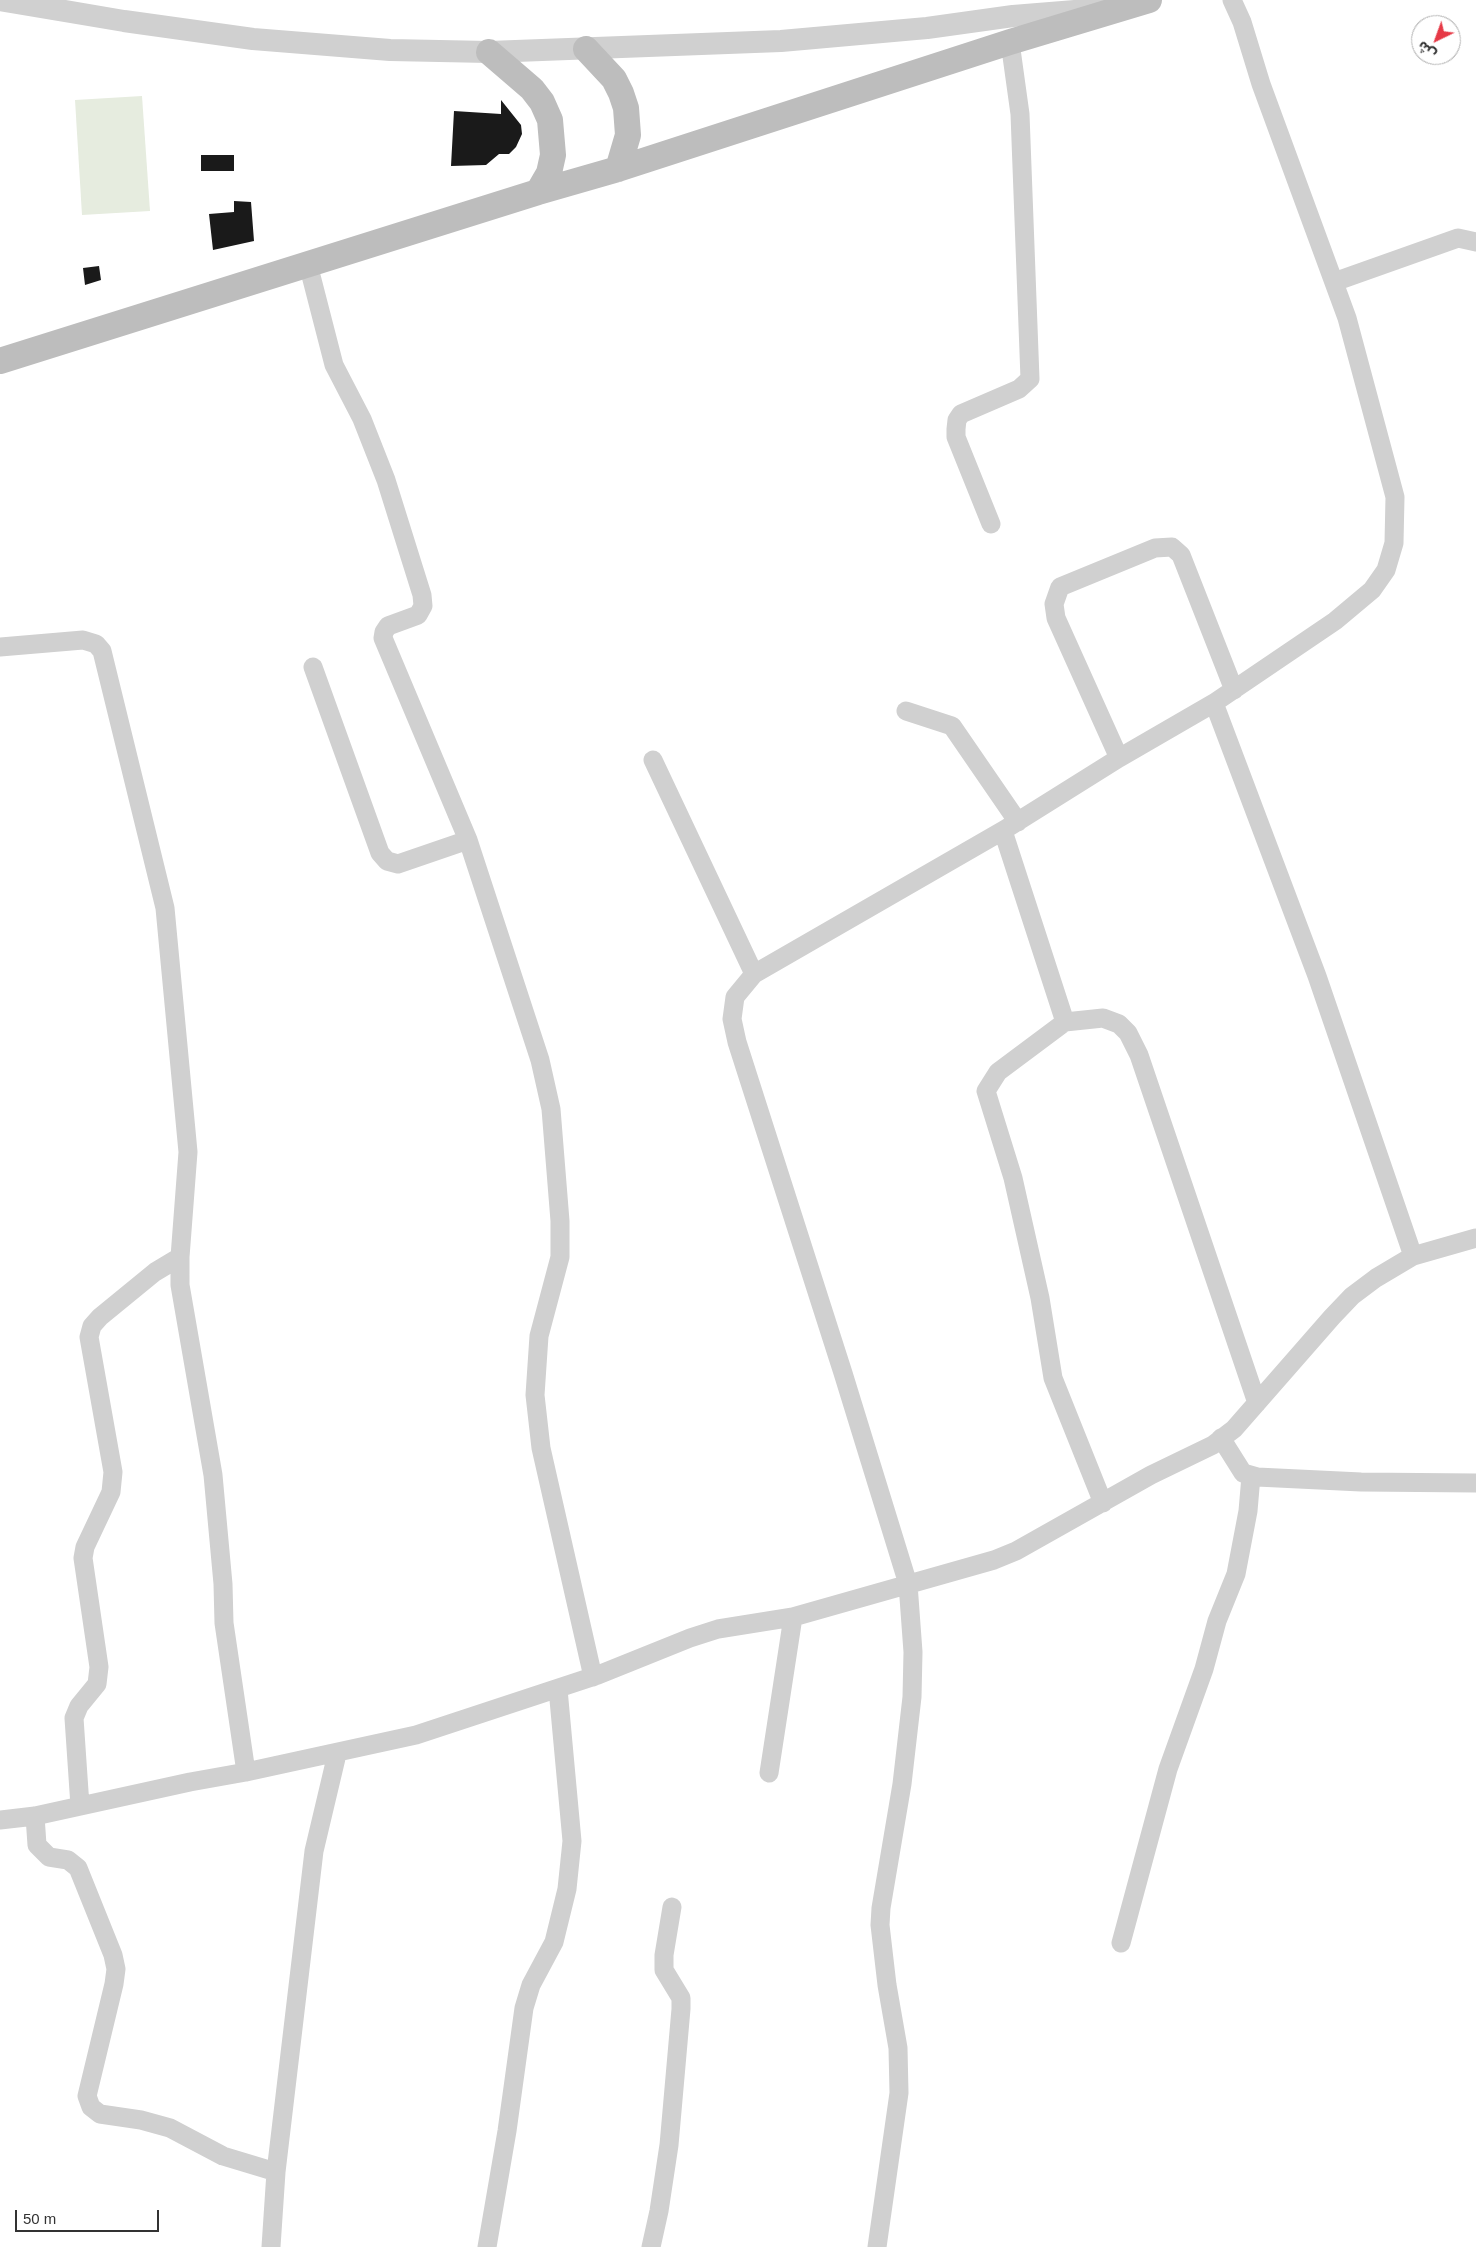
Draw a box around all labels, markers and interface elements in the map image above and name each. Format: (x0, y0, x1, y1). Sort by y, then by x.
north arrow (1411, 15, 1461, 65)
text: ش (1414, 38, 1439, 63)
scale bar (18, 2200, 161, 2232)
text: 50 m (23, 2210, 56, 2227)

